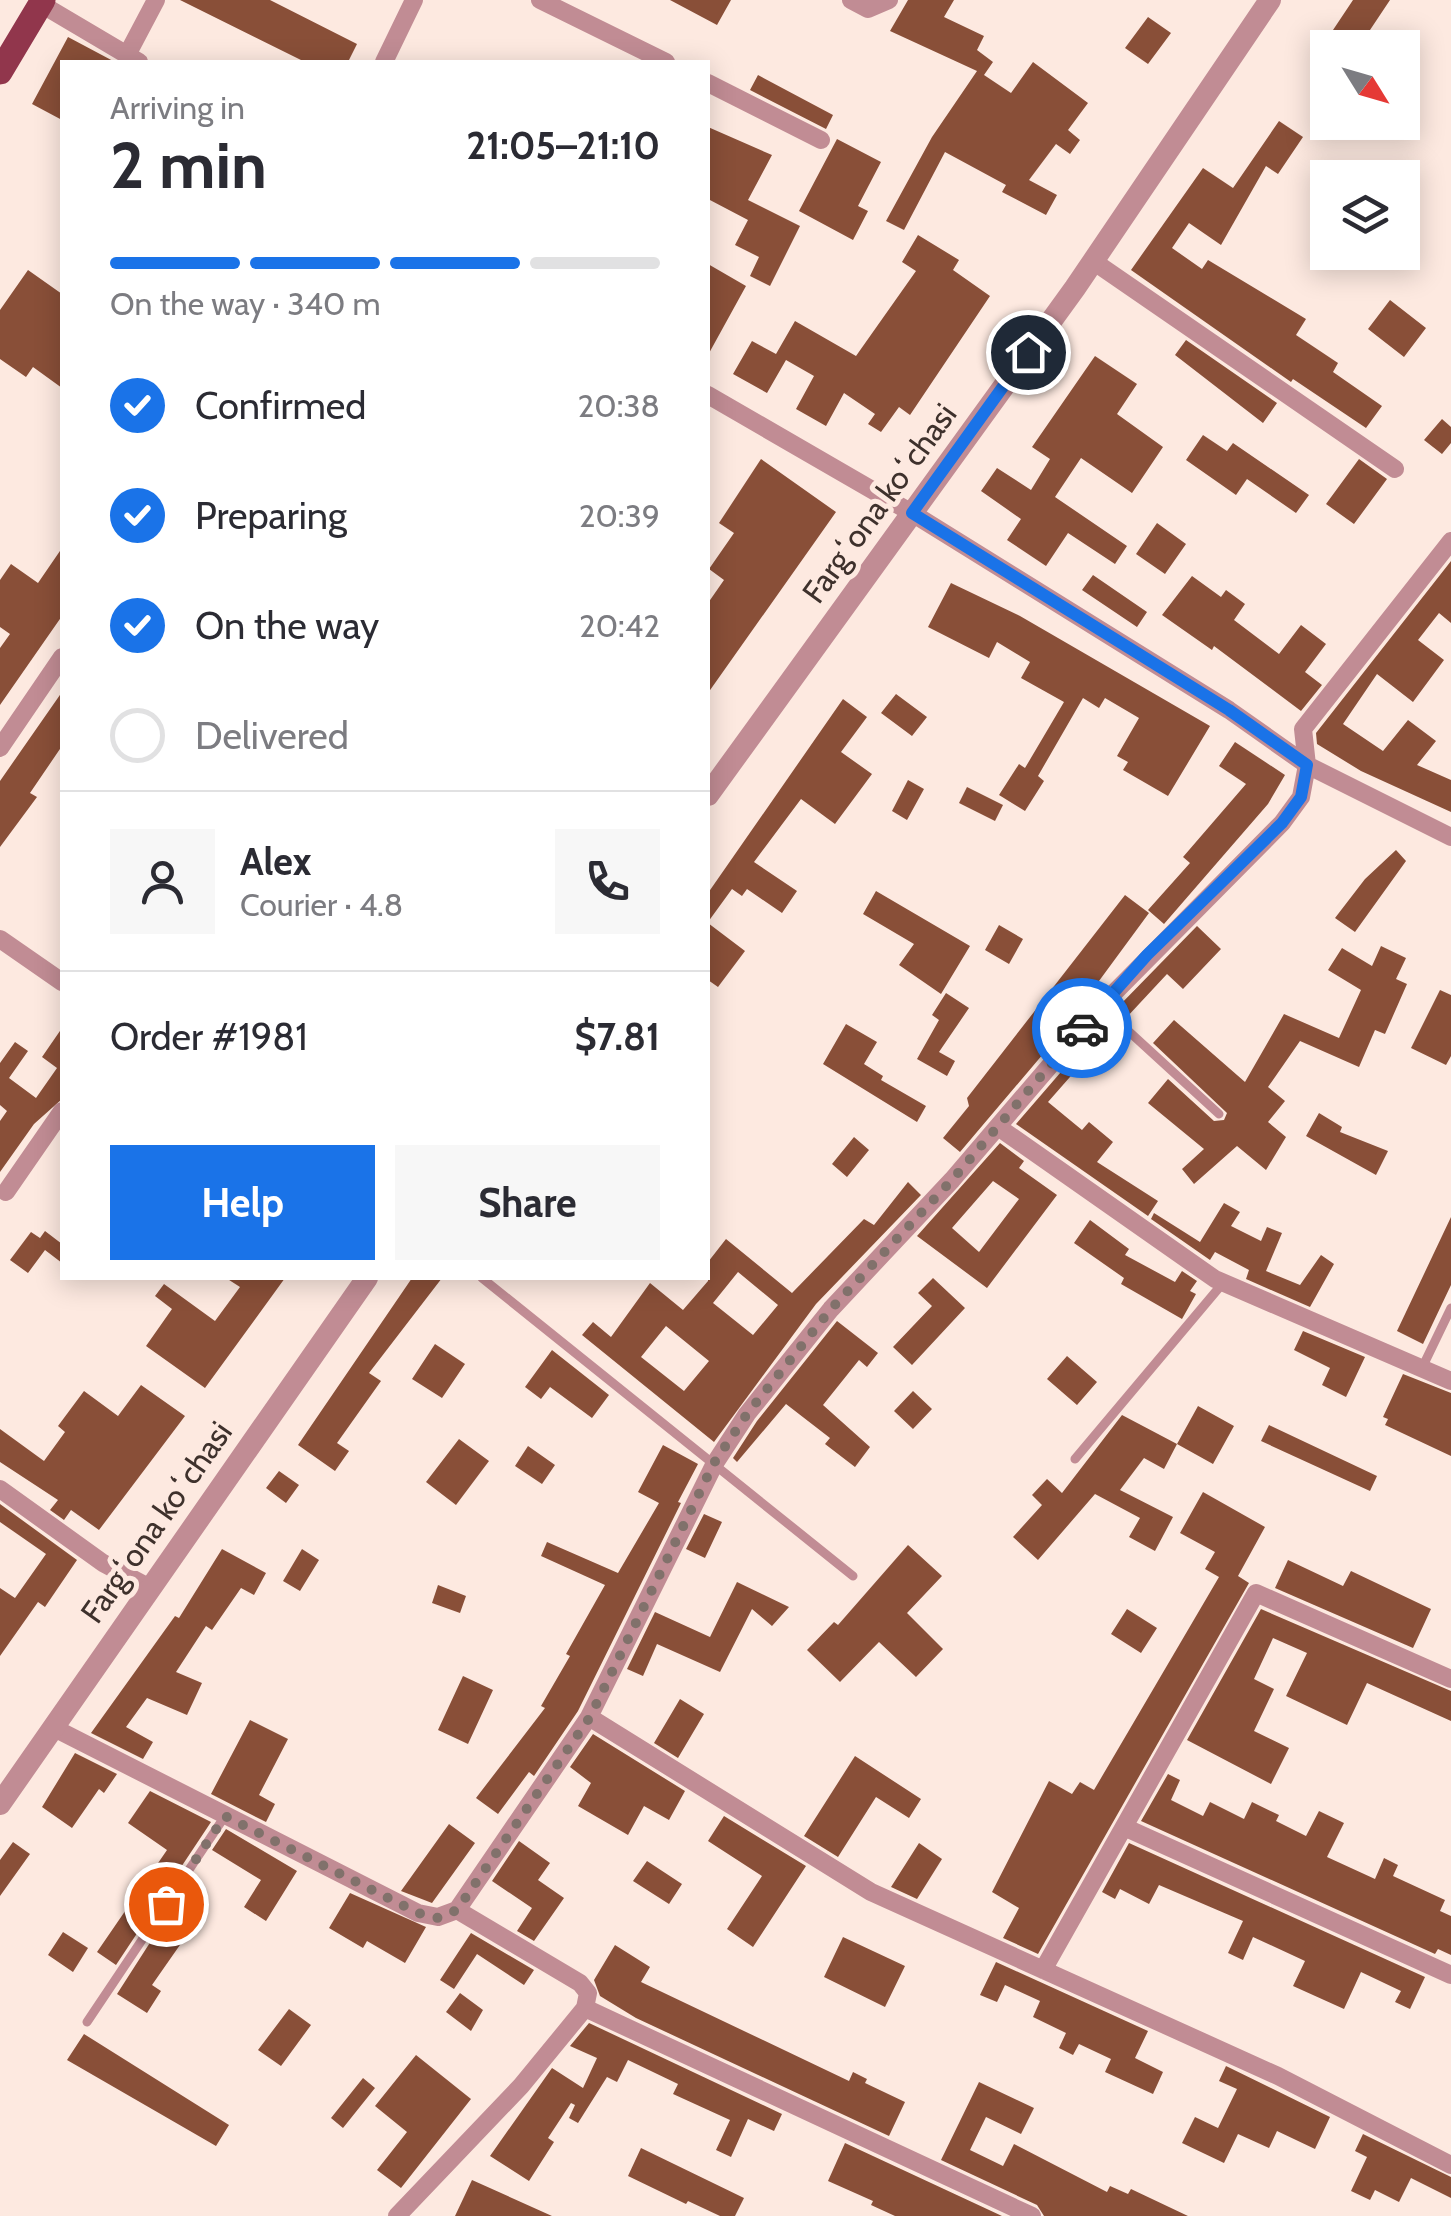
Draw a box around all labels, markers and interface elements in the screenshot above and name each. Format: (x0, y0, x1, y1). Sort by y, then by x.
north arrow (1310, 30, 1420, 140)
map controls (1310, 30, 1420, 270)
text: Arriving in (110, 88, 245, 127)
text: 21:05–21:10 (466, 122, 660, 169)
text: 2 min (110, 125, 267, 204)
button: layers (1310, 160, 1420, 270)
text: On the way · 340 m (110, 284, 381, 323)
pin (986, 310, 1071, 395)
icon: home (1001, 325, 1056, 380)
icon: check (110, 378, 165, 433)
text: Confirmed (195, 382, 366, 429)
text: 20:38 (578, 386, 660, 425)
street label: Fargʻona koʻchasi (794, 396, 964, 610)
icon: check (110, 488, 165, 543)
text: Preparing (195, 492, 347, 539)
text: 20:39 (579, 496, 660, 535)
icon: check (110, 598, 165, 653)
text: On the way (195, 602, 379, 649)
text: 20:42 (579, 606, 660, 645)
text: Delivered (195, 712, 349, 759)
button: person (110, 829, 215, 934)
button: phone (555, 829, 660, 934)
text: Alex (240, 838, 311, 885)
text: Courier · 4.8 (240, 885, 403, 924)
courier (1032, 978, 1132, 1078)
icon: car (1055, 1001, 1110, 1056)
text: Order #1981 (110, 1013, 308, 1060)
text: $7.81 (574, 1013, 660, 1060)
button: Help (110, 1145, 375, 1260)
button: Share (395, 1145, 660, 1260)
street label: Fargʻona koʻchasi (72, 1414, 240, 1630)
pin (124, 1862, 209, 1947)
icon: bag (139, 1877, 194, 1932)

